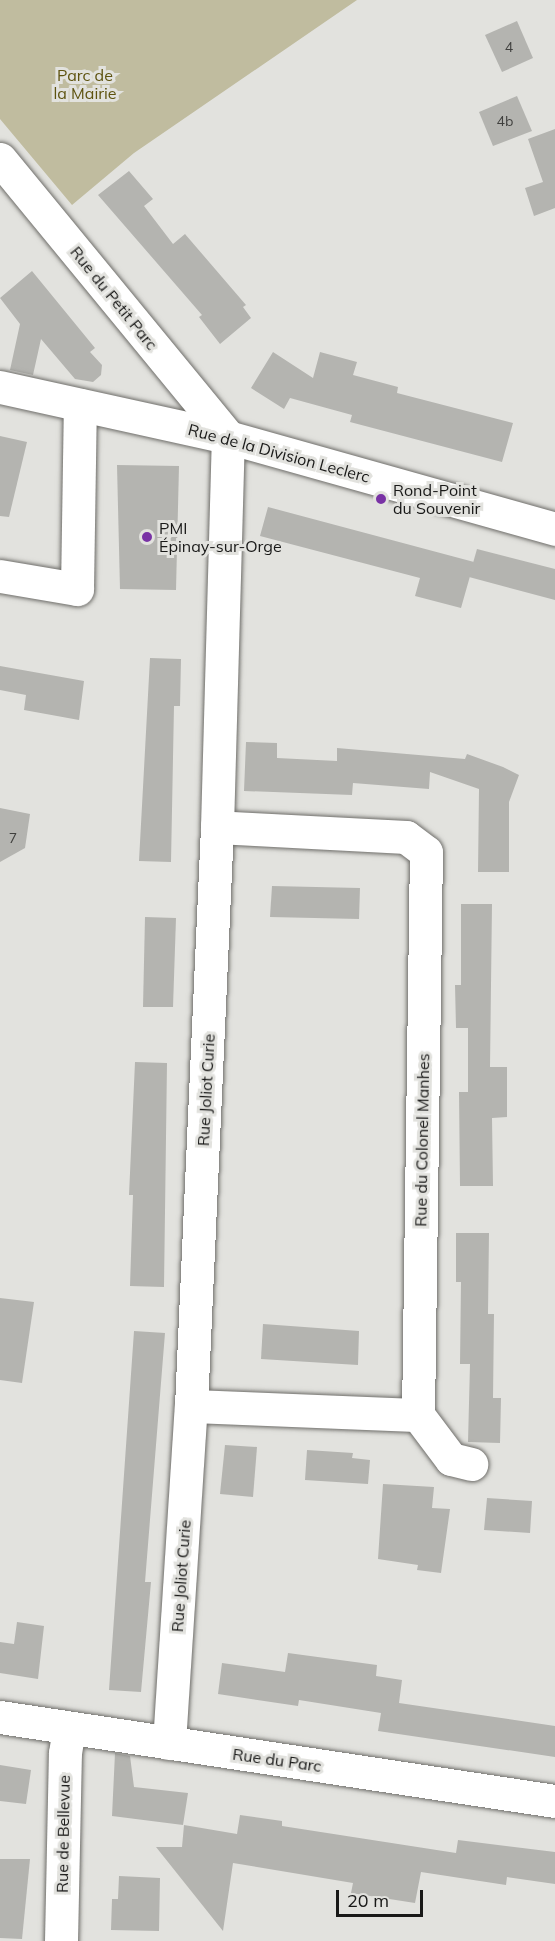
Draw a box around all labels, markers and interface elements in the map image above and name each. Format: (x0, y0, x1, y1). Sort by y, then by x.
house number: 4 (505, 39, 513, 55)
park label: Parc de la Mairie (53, 65, 117, 103)
house number: 4b (497, 113, 513, 129)
street label: Rue du Petit Parc (66, 242, 162, 354)
street label: Rue de la Division Leclerc (186, 420, 372, 486)
place label: Rond-Point du Souvenir (393, 480, 480, 518)
marker: Rond-Point du Souvenir (374, 492, 388, 506)
place label: PMI Épinay-sur-Orge (159, 518, 282, 556)
marker: PMI Épinay-sur-Orge (140, 530, 154, 544)
house number: 7 (9, 830, 17, 846)
street label: Rue Joliot Curie (193, 1033, 219, 1147)
street label: Rue du Colonel Manhes (411, 1053, 433, 1227)
street label: Rue Joliot Curie (168, 1519, 194, 1633)
street label: Rue du Parc (231, 1744, 323, 1776)
street label: Rue de Bellevue (52, 1775, 74, 1893)
scale bar (339, 1878, 426, 1916)
text: 20 m (347, 1889, 389, 1912)

